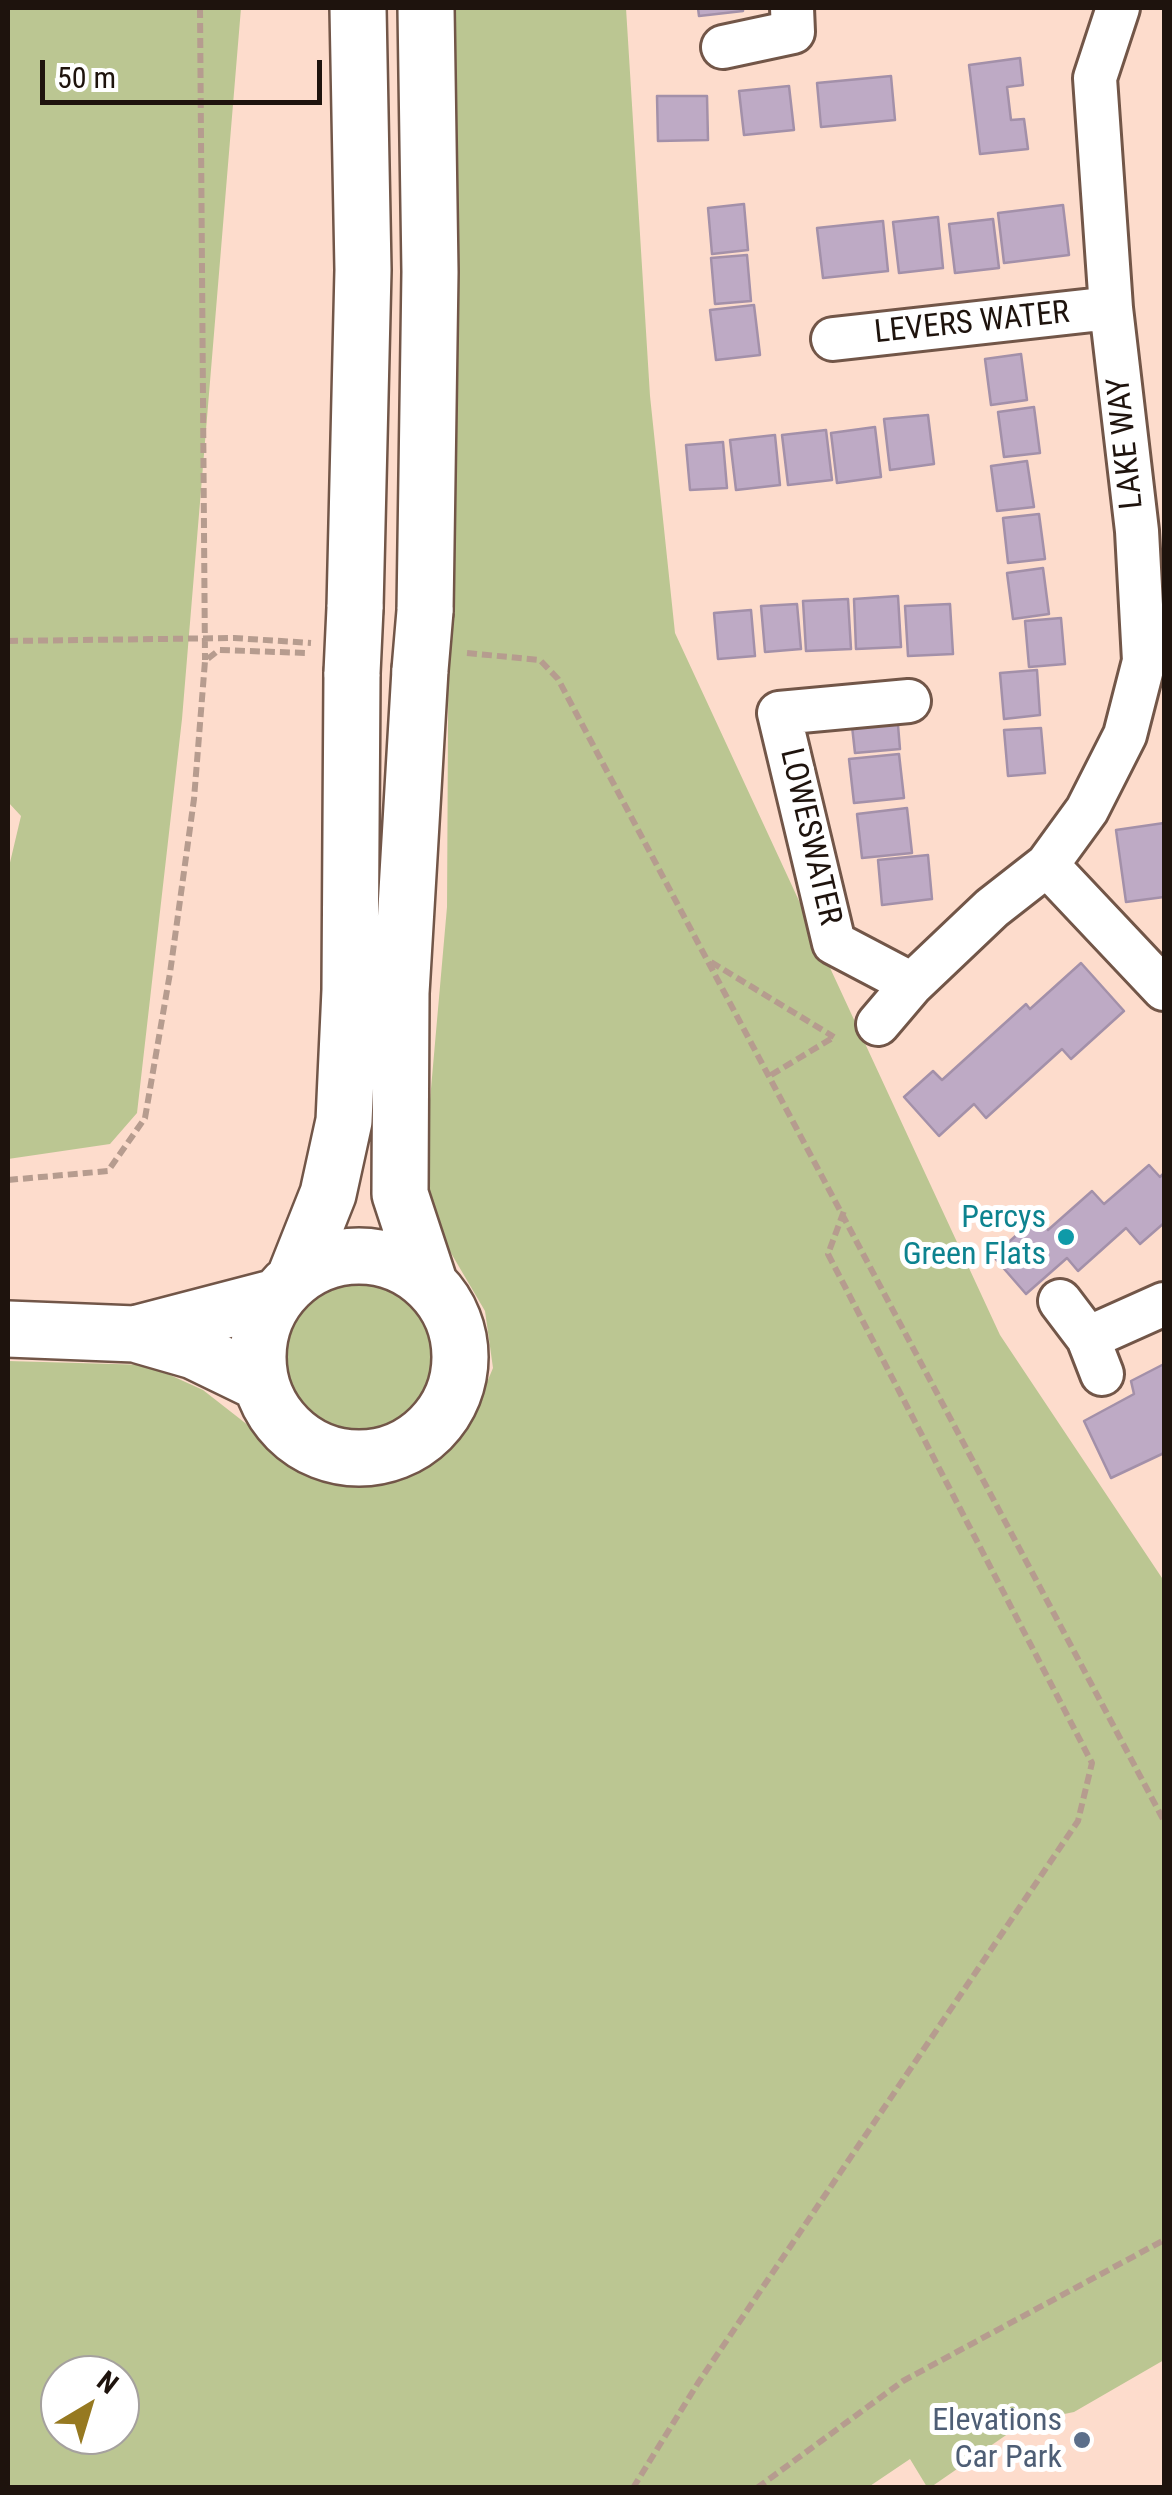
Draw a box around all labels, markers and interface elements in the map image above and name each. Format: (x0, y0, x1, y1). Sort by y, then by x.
scale bar (45, 40, 328, 102)
text: 50 m (57, 60, 116, 95)
street label: LEVERS WATER (873, 295, 1071, 353)
street label: LAKE WAY (1101, 375, 1153, 511)
street label: LOWESWATER (770, 745, 848, 929)
place label: Percys Green Flats (903, 1200, 1046, 1275)
marker: Percys Green Flats (1055, 1226, 1077, 1248)
north arrow (40, 2355, 140, 2455)
text: N (91, 2364, 124, 2401)
place label: Elevations Car Park (932, 2403, 1062, 2478)
marker: Elevations Car Park (1071, 2429, 1093, 2451)

